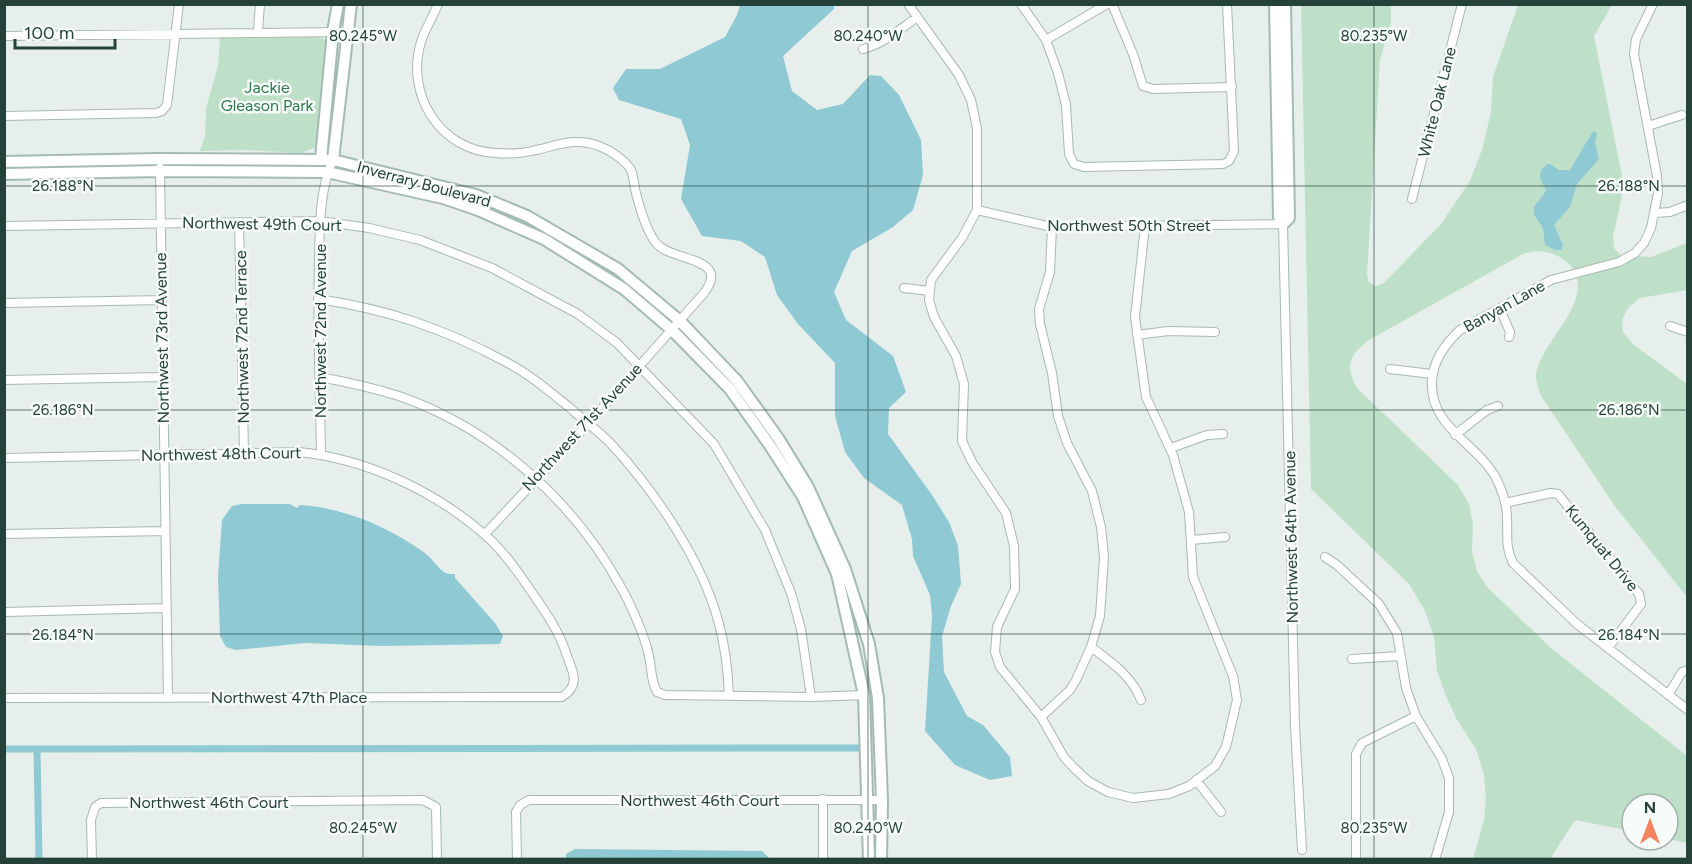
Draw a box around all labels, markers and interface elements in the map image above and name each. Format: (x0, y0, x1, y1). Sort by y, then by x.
scale bar (15, 12, 116, 50)
text: 100 m (24, 22, 74, 44)
text: 80.245°W (329, 27, 398, 45)
text: 80.240°W (833, 27, 903, 45)
text: 80.235°W (1340, 27, 1408, 45)
street label: White Oak Lane (1414, 45, 1460, 159)
park label: Jackie Gleason Park (221, 78, 314, 115)
street label: Inverrary Boulevard (355, 157, 493, 211)
text: 26.188°N (32, 177, 94, 195)
text: 26.188°N (1598, 177, 1660, 195)
street label: Northwest 49th Court (182, 213, 342, 235)
street label: Northwest 50th Street (1047, 216, 1211, 235)
street label: Northwest 72nd Avenue (311, 244, 330, 418)
street label: Northwest 72nd Terrace (231, 250, 253, 424)
street label: Northwest 73rd Avenue (151, 252, 173, 423)
street label: Banyan Lane (1460, 276, 1548, 336)
street label: Northwest 71st Avenue (518, 359, 646, 495)
text: 26.186°N (32, 401, 94, 419)
text: 26.186°N (1598, 401, 1660, 419)
street label: Northwest 48th Court (141, 443, 301, 465)
street label: Northwest 64th Avenue (1280, 450, 1302, 623)
street label: Kumquat Drive (1561, 501, 1643, 595)
text: 26.184°N (32, 626, 94, 644)
text: 26.184°N (1598, 626, 1660, 644)
street label: Northwest 47th Place (211, 688, 367, 707)
street label: Northwest 46th Court (620, 791, 780, 810)
north arrow (1620, 792, 1680, 852)
street label: Northwest 46th Court (129, 793, 289, 812)
text: N (1644, 798, 1656, 817)
text: 80.245°W (329, 819, 398, 837)
text: 80.240°W (833, 819, 903, 837)
text: 80.235°W (1340, 819, 1408, 837)

